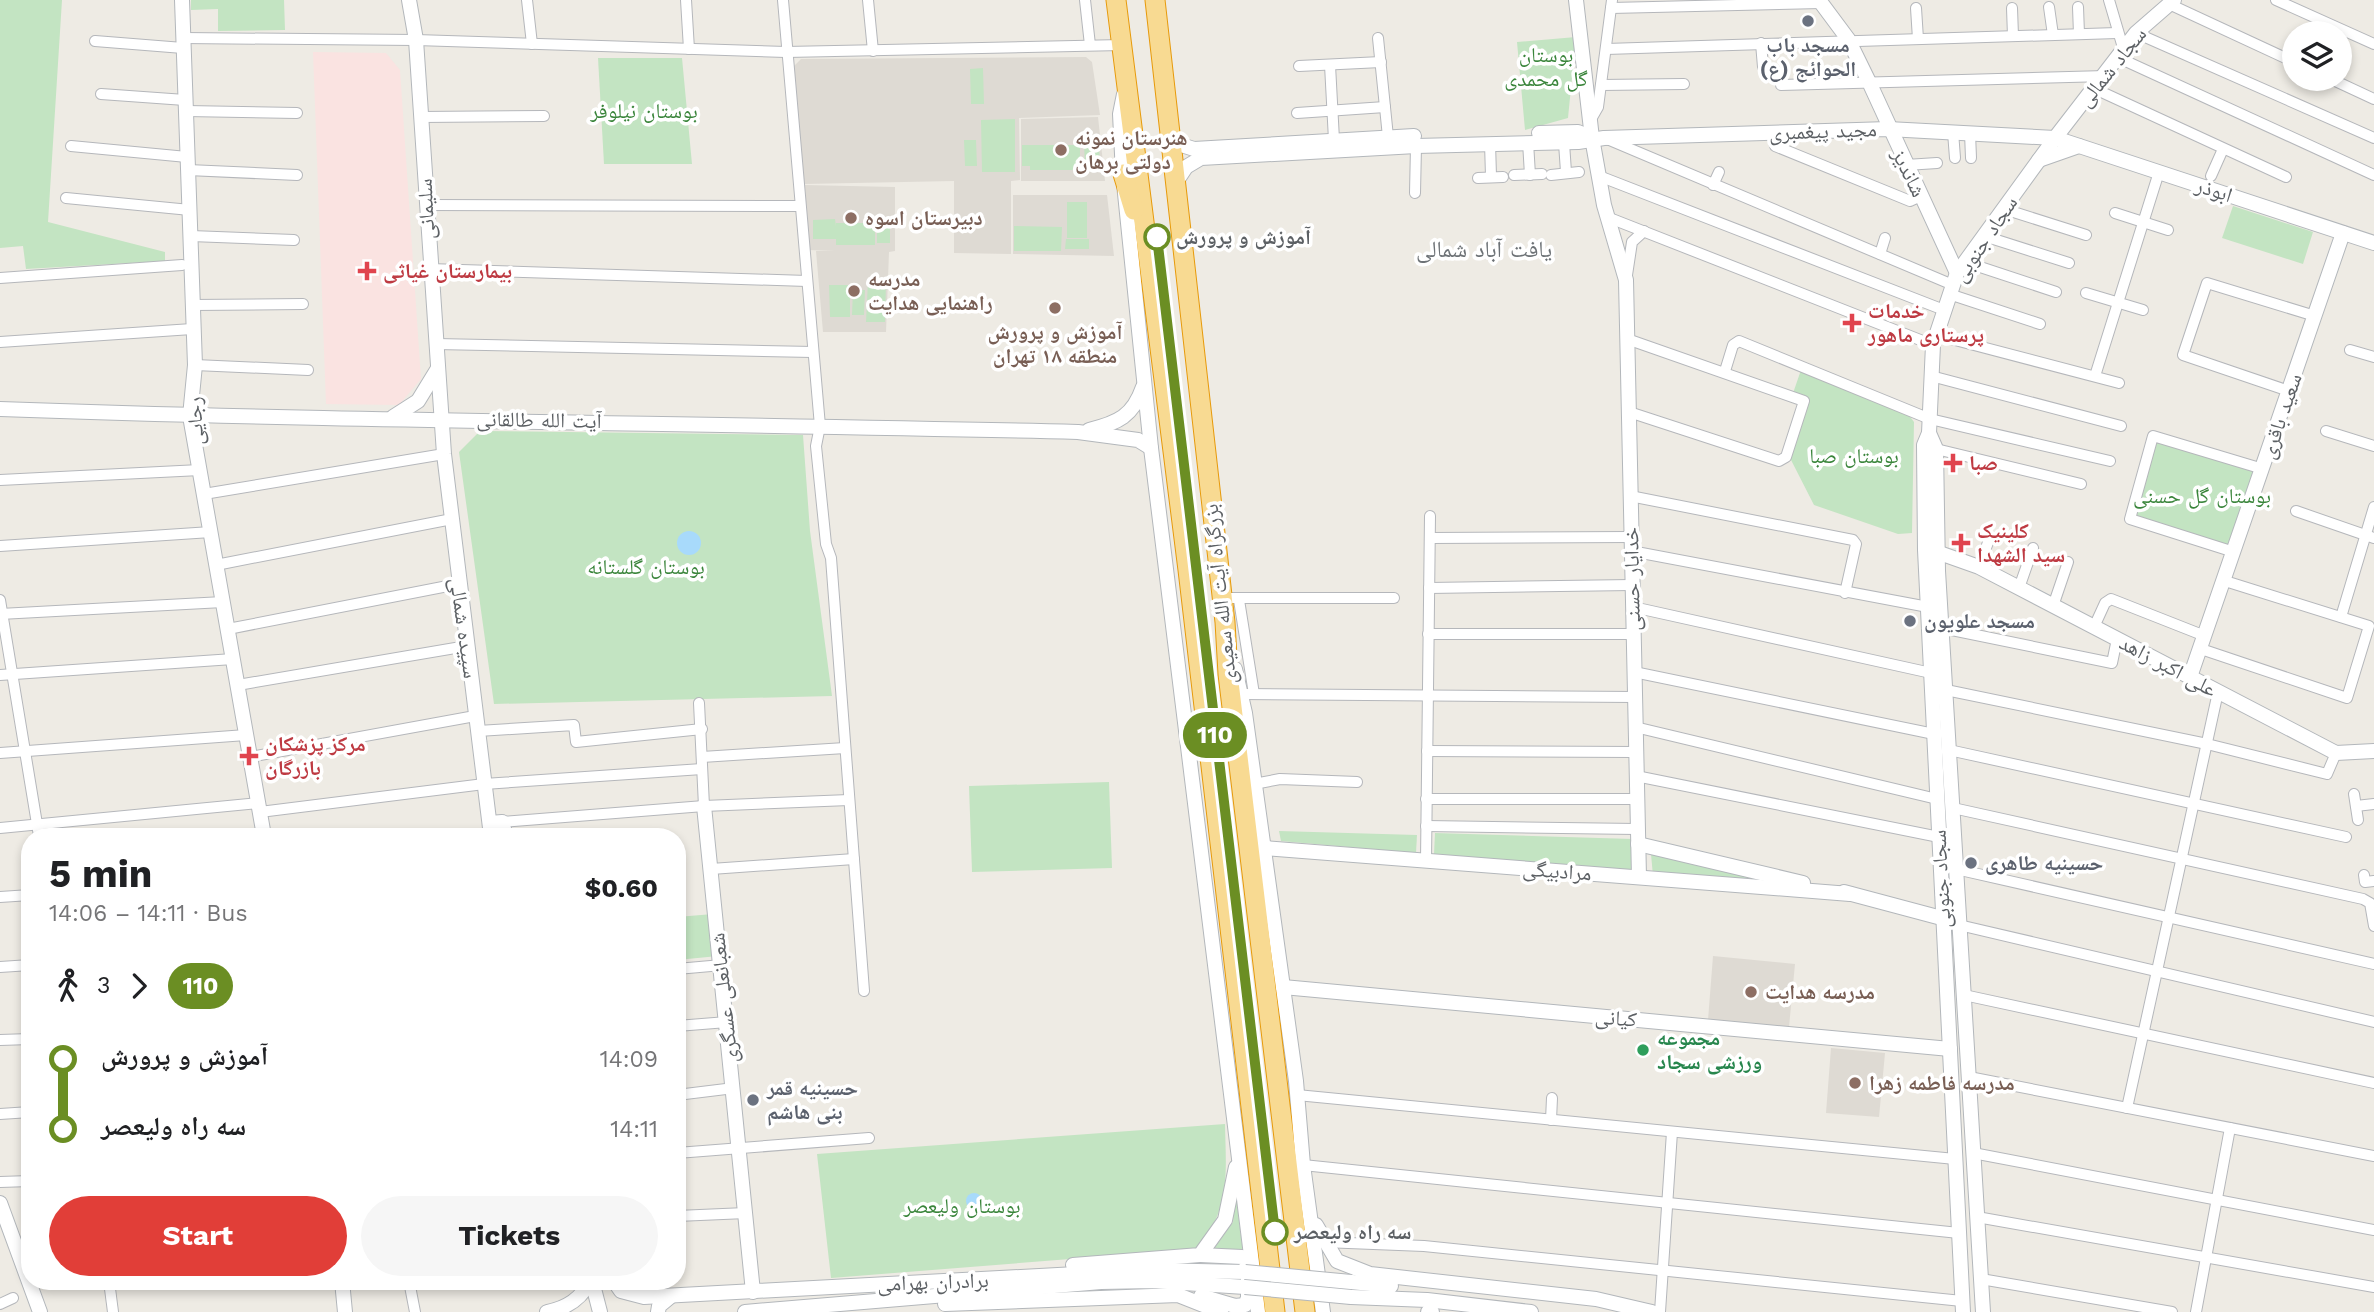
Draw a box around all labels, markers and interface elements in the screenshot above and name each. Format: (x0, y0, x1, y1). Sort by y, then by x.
marker: مسجد باب الحوائج (ع) (1800, 13, 1816, 29)
map controls (2282, 21, 2352, 91)
button: layers (2282, 21, 2352, 91)
street label: سجاد شمالی (2072, 22, 2152, 112)
place label: مسجد باب الحوائج (ع) (1760, 32, 1856, 83)
park label: بوستان گل محمدی (1504, 42, 1588, 92)
park label: بوستان نیلوفر (589, 98, 698, 123)
street label: مجید پیغمبری (1769, 116, 1877, 145)
place label: هنرستان نمونه دولتی برهان (1075, 125, 1188, 175)
marker: هنرستان نمونه دولتی برهان (1053, 142, 1069, 158)
street label: شاندیز (1887, 144, 1932, 201)
street label: ابوذر (2192, 172, 2236, 207)
street label: سلیمانی (411, 178, 441, 240)
street label: سجاد جنوبی (1947, 191, 2023, 287)
place label: دبیرستان اسوه (865, 205, 983, 230)
marker: دبیرستان اسوه (843, 210, 859, 226)
marker: آموزش و پرورش (1144, 224, 1170, 250)
place label: آموزش و پرورش (1176, 224, 1311, 250)
district label: یافت آباد شمالی (1416, 236, 1552, 263)
place label: بیمارستان غیاثی (383, 258, 512, 284)
marker: بیمارستان غیاثی (357, 261, 377, 281)
place label: مدرسه راهنمایی هدایت (868, 266, 993, 316)
marker: مدرسه راهنمایی هدایت (846, 283, 862, 299)
place label: خدمات پرستاری ماهور (1867, 298, 1984, 347)
marker: آموزش و پرورش منطقه ۱۸ تهران (1047, 300, 1063, 316)
marker: خدمات پرستاری ماهور (1842, 313, 1862, 333)
place label: آموزش و پرورش منطقه ۱۸ تهران (988, 319, 1123, 368)
street label: سعید باقری (2254, 370, 2307, 462)
street label: رجایی (181, 396, 209, 446)
street label: آیت الله طالقانی (476, 406, 602, 434)
park label: بوستان صبا (1809, 443, 1899, 468)
place label: صبا (1969, 450, 1998, 475)
marker: صبا (1943, 453, 1963, 473)
park label: بوستان گل حسنی (2133, 483, 2271, 509)
street label: بزرگراه آیت الله سعیدی (1198, 503, 1241, 685)
place label: کلینیک سید الشهدا (1977, 518, 2065, 567)
street label: خدایار حسنی (1618, 527, 1646, 631)
marker: کلینیک سید الشهدا (1951, 533, 1971, 553)
park label: بوستان گلستانه (587, 554, 705, 579)
street label: سپیده شمالی (444, 576, 484, 680)
place label: مسجد علویون (1924, 608, 2035, 633)
marker: مسجد علویون (1902, 613, 1918, 629)
street label: علی اکبر زاهد (2115, 630, 2221, 703)
line badge: 110 (1175, 712, 1255, 758)
text: 110 (1197, 721, 1233, 749)
place label: مرکز پزشکان بازرگان (265, 731, 366, 780)
marker: مرکز پزشکان بازرگان (239, 746, 259, 766)
street label: سجاد جنوبی (1925, 829, 1957, 929)
place label: حسینیه طاهری (1985, 850, 2103, 875)
text: 5 min (49, 852, 152, 896)
marker: حسینیه طاهری (1963, 855, 1979, 871)
street label: مرادبیگی (1522, 856, 1592, 886)
text: $0.60 (585, 873, 658, 903)
text: 14:06 – 14:11 · Bus (49, 900, 248, 927)
street label: شعبانعلی عسگری (704, 932, 744, 1064)
icon: walk (49, 967, 87, 1005)
icon: forward (120, 967, 158, 1005)
text: 3 (97, 972, 110, 999)
text: 110 (182, 972, 219, 1000)
place label: مدرسه هدایت (1765, 979, 1875, 1004)
marker: مدرسه هدایت (1743, 984, 1759, 1000)
street label: کیانی (1594, 1003, 1638, 1033)
place label: مجموعه ورزشی سجاد (1657, 1025, 1762, 1075)
text: آموزش و پرورش (101, 1041, 268, 1071)
marker: مجموعه ورزشی سجاد (1635, 1042, 1651, 1058)
text: 14:09 (600, 1046, 658, 1073)
place label: مدرسه فاطمه زهرا (1869, 1070, 2015, 1095)
place label: حسینیه قمر بنی هاشم (766, 1075, 858, 1126)
marker: مدرسه فاطمه زهرا (1847, 1075, 1863, 1091)
marker: حسینیه قمر بنی هاشم (745, 1092, 761, 1108)
text: سه راه ولیعصر (101, 1111, 246, 1141)
text: 14:11 (610, 1116, 658, 1143)
park label: بوستان ولیعصر (902, 1193, 1021, 1218)
button: Start (49, 1196, 347, 1276)
button: Tickets (361, 1196, 658, 1276)
marker: سه راه ولیعصر (1262, 1219, 1288, 1245)
place label: سه راه ولیعصر (1293, 1219, 1411, 1244)
street label: برادران بهرامی (877, 1267, 989, 1297)

